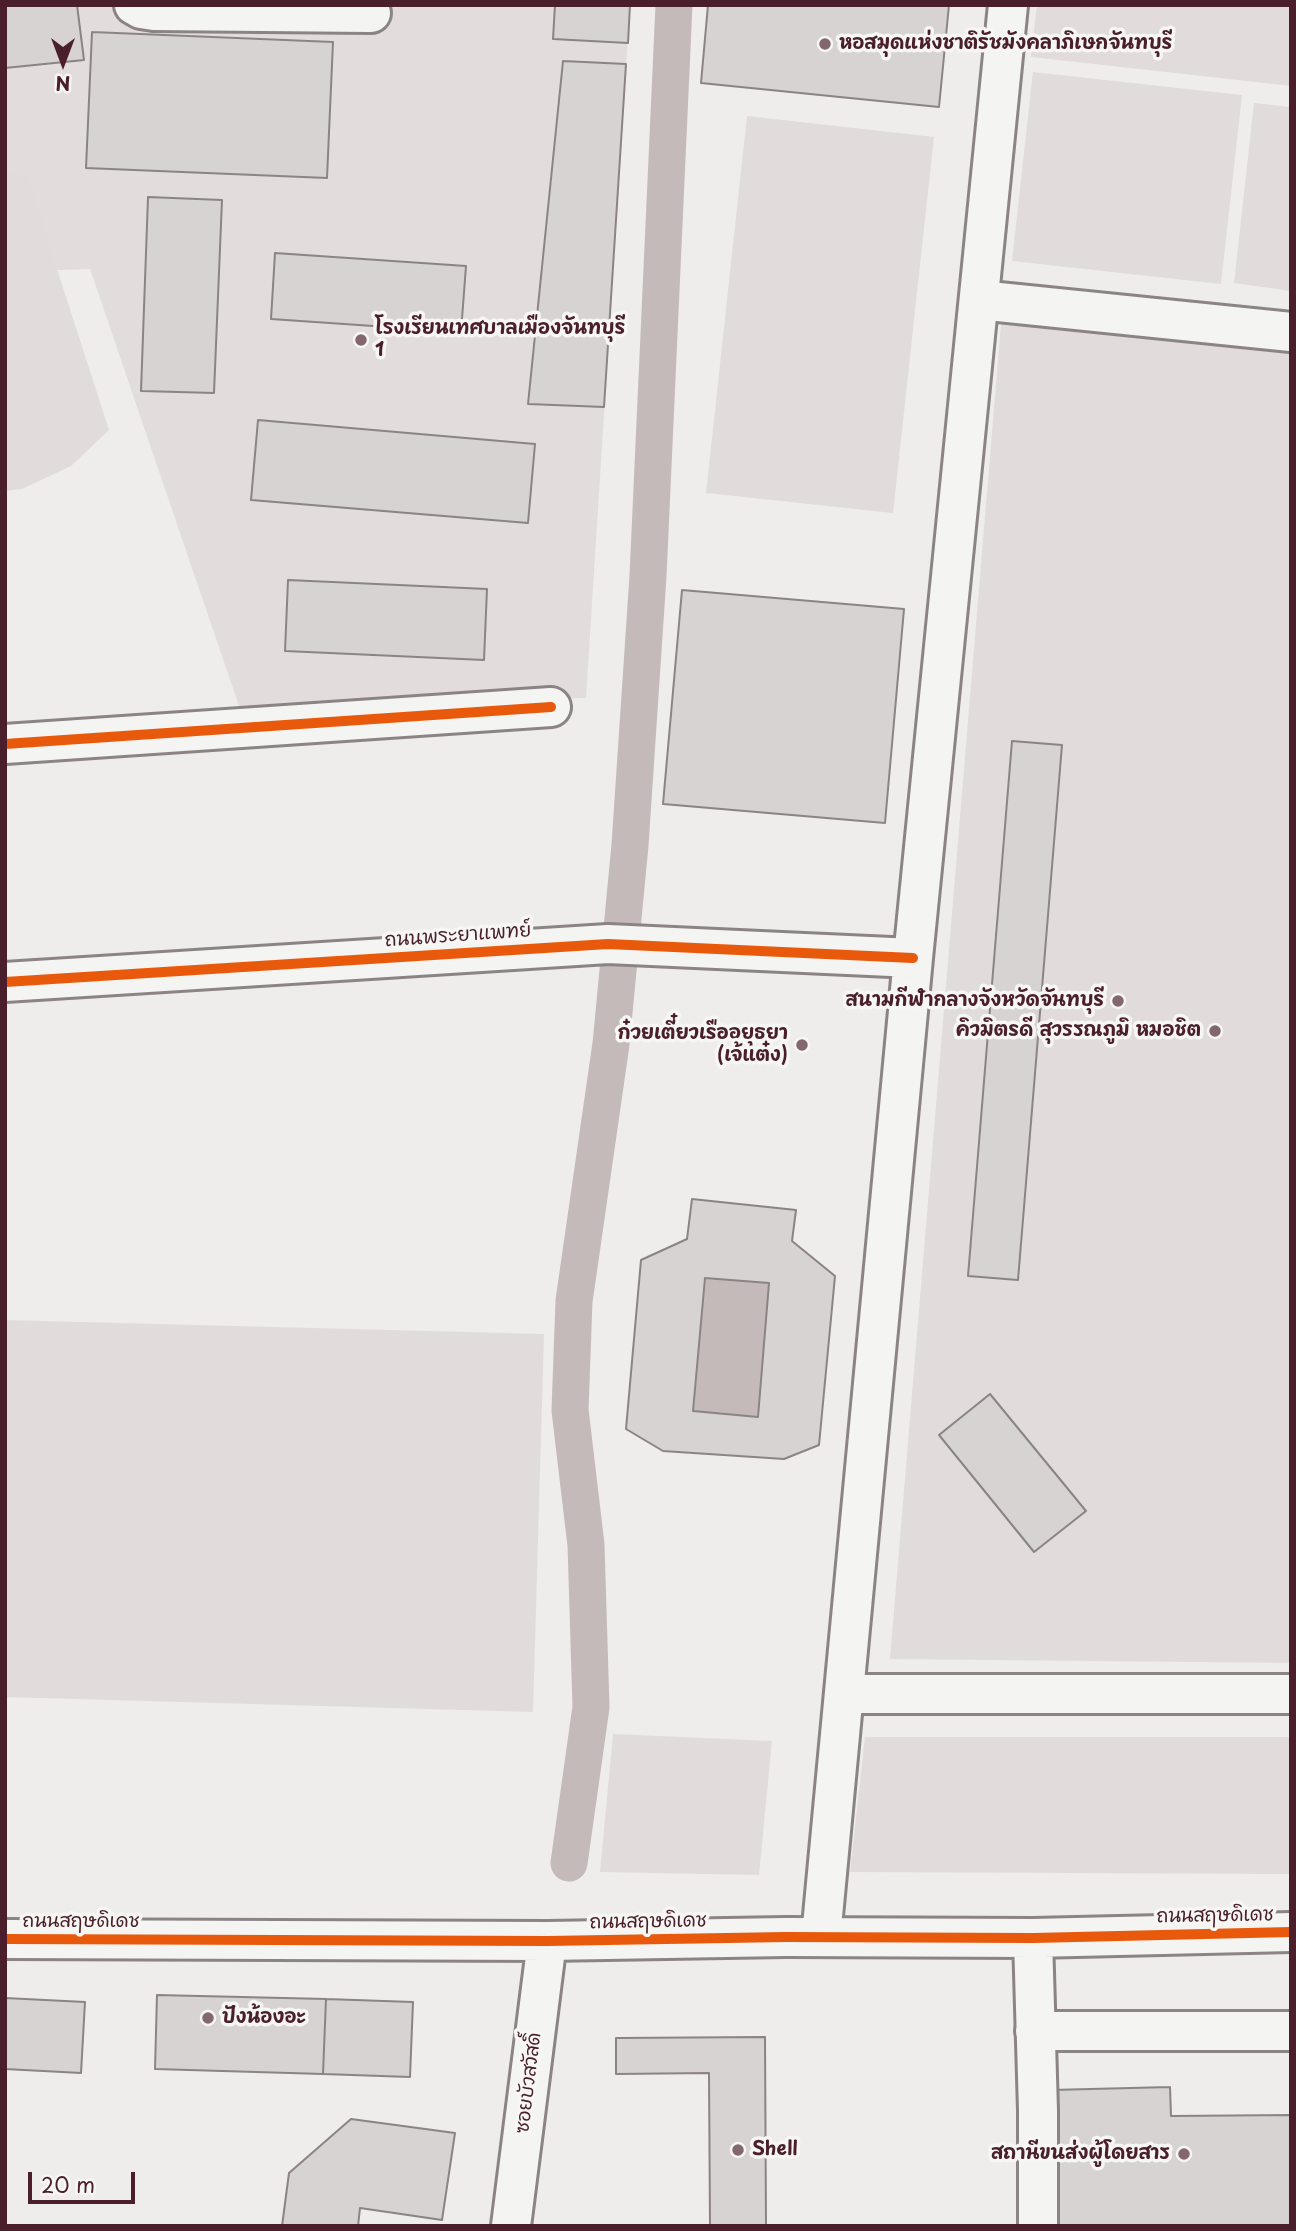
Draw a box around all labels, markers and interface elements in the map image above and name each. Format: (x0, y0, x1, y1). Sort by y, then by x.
north arrow (28, 28, 98, 98)
place label: หอสมุดแห่งชาติรัชมังคลาภิเษกจันทบุรี (839, 33, 1172, 55)
marker: หอสมุดแห่งชาติรัชมังคลาภิเษกจันทบุรี (817, 36, 833, 52)
text: N (55, 70, 71, 98)
place label: โรงเรียนเทศบาลเมืองจันทบุรี 1 (375, 318, 625, 362)
marker: โรงเรียนเทศบาลเมืองจันทบุรี 1 (353, 332, 369, 348)
street label: ถนนพระยาแพทย์ (384, 919, 532, 953)
place label: สนามกีฬากลางจังหวัดจันทบุรี (845, 990, 1104, 1012)
marker: สนามกีฬากลางจังหวัดจันทบุรี (1110, 993, 1126, 1009)
place label: คิวมิตรดี สุวรรณภูมิ หมอชิต (956, 1020, 1201, 1042)
place label: ก๋วยเตี๋ยวเรืออยุธยา (เจ้แต๋ง) (617, 1023, 788, 1067)
marker: คิวมิตรดี สุวรรณภูมิ หมอชิต (1207, 1023, 1223, 1039)
marker: ก๋วยเตี๋ยวเรืออยุธยา (เจ้แต๋ง) (794, 1037, 810, 1053)
street label: ถนนสฤษดิเดช (1156, 1904, 1274, 1928)
street label: ถนนสฤษดิเดช (589, 1910, 707, 1934)
street label: ถนนสฤษดิเดช (22, 1911, 140, 1933)
place label: ปังน้องอะ (222, 2007, 306, 2029)
marker: ปังน้องอะ (200, 2010, 216, 2026)
street label: ซอยบัวสวัสดิ์ (512, 2031, 546, 2135)
place label: Shell (752, 2139, 798, 2161)
marker: Shell (730, 2142, 746, 2158)
place label: สถานีขนส่งผู้โดยสาร (991, 2143, 1170, 2165)
marker: สถานีขนส่งผู้โดยสาร (1176, 2146, 1192, 2162)
scale bar (32, 2158, 138, 2202)
text: 20 m (41, 2168, 95, 2200)

